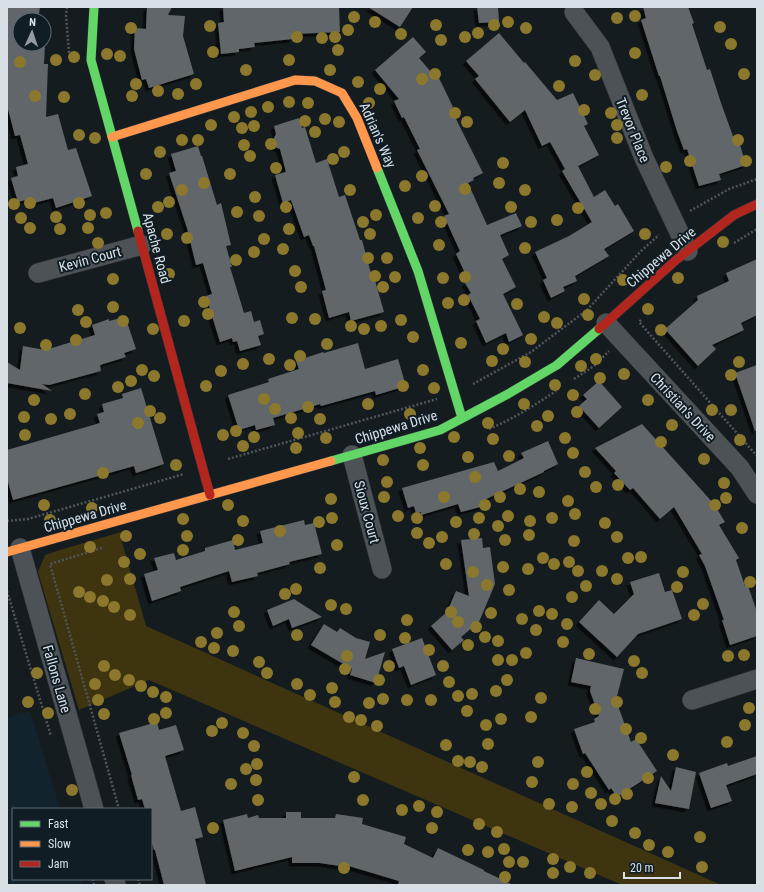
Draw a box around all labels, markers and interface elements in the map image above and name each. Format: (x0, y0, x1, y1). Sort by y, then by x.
north arrow (12, 12, 52, 52)
text: N (29, 16, 36, 29)
street label: Trevor Place (613, 95, 653, 165)
street label: Adrian's Way (357, 100, 400, 170)
street label: Apache Road (140, 211, 174, 285)
street label: Chippewa Drive (623, 223, 699, 291)
street label: Kevin Court (57, 243, 123, 275)
street label: Christian's Drive (647, 369, 719, 445)
street label: Chippewa Drive (353, 407, 440, 447)
street label: Sioux Court (351, 479, 383, 545)
street label: Chippewa Drive (42, 496, 129, 535)
street label: Fallons Lane (40, 643, 74, 715)
legend (12, 808, 152, 880)
text: Fast (48, 817, 69, 831)
text: Slow (48, 837, 71, 851)
scale bar (624, 854, 680, 880)
text: Jam (48, 857, 69, 871)
text: 20 m (630, 861, 654, 875)

